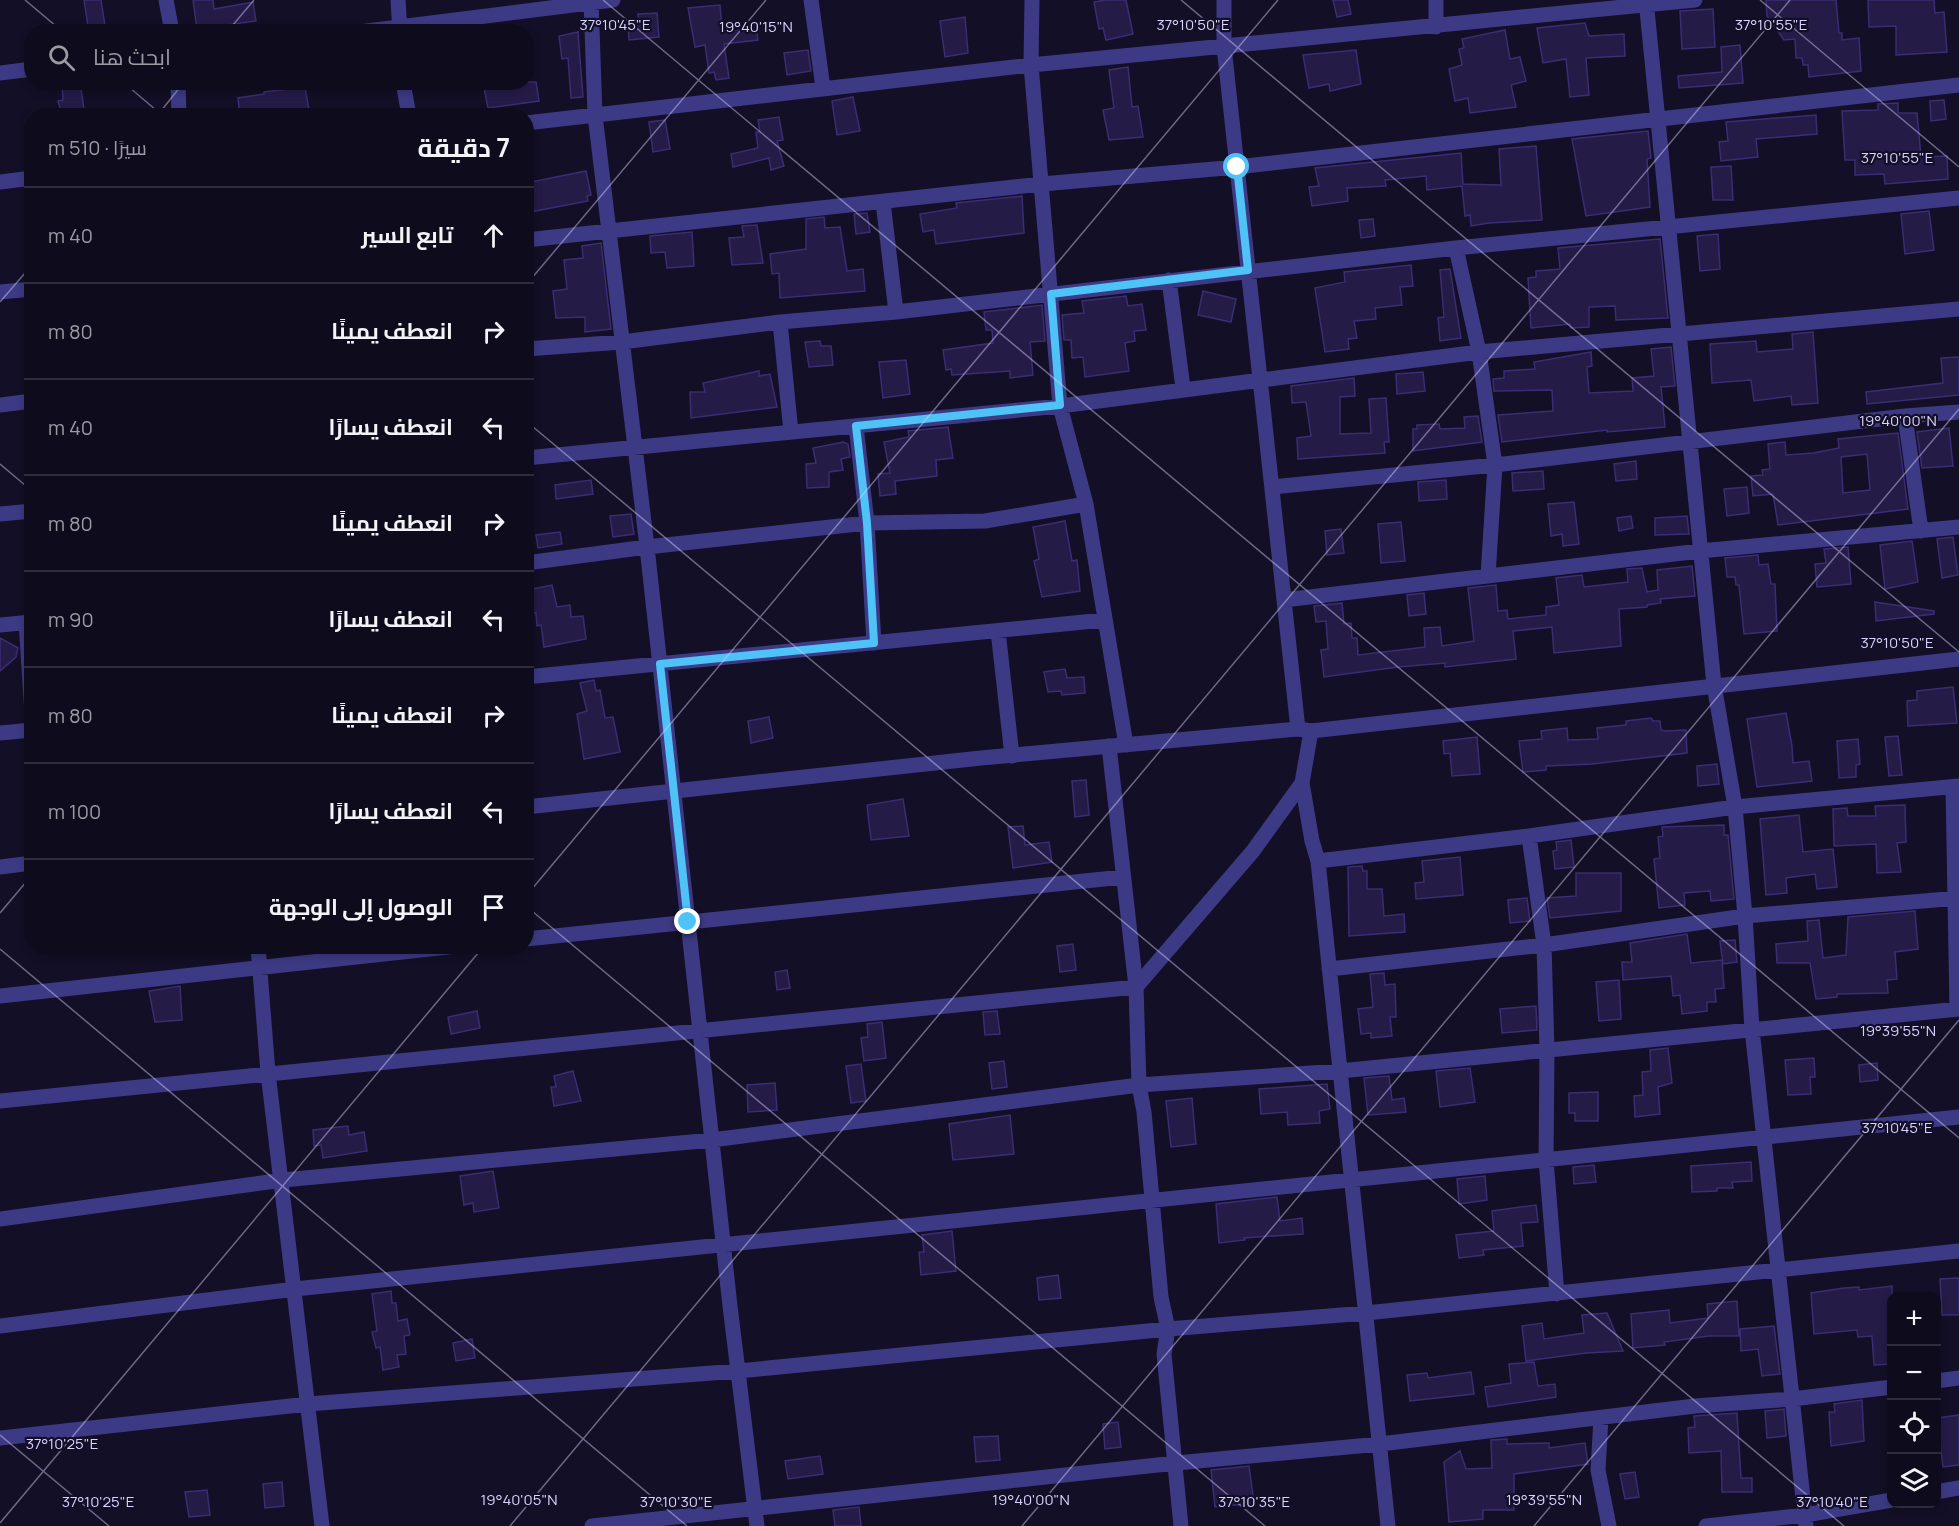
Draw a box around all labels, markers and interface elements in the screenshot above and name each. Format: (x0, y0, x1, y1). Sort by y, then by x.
text: 37°10'45"E (580, 14, 650, 35)
text: 37°10'50"E (1156, 14, 1230, 35)
text: 37°10'55"E (1735, 14, 1807, 35)
text: 19°40'15"N (719, 16, 793, 37)
search box (24, 24, 534, 90)
icon: search (45, 41, 78, 74)
text: ابحث هنا (93, 42, 171, 72)
text: 7 دقيقة (417, 129, 510, 165)
text: سيرًا · 510 m (48, 134, 147, 161)
text: 37°10'55"E (1861, 147, 1933, 168)
route start (1223, 153, 1249, 179)
icon: ahead (477, 219, 510, 252)
text: تابع السير (361, 220, 453, 250)
text: 40 m (48, 222, 93, 249)
icon: right (477, 315, 510, 348)
text: انعطف يمينًا (331, 316, 453, 346)
text: 80 m (48, 318, 93, 345)
text: 19°40'00"N (1859, 410, 1937, 431)
icon: left (477, 411, 510, 444)
text: انعطف يسارًا (329, 412, 453, 442)
text: 40 m (48, 414, 93, 441)
icon: right (477, 507, 510, 540)
text: انعطف يمينًا (331, 508, 453, 538)
text: 80 m (48, 510, 93, 537)
icon: left (477, 603, 510, 636)
text: انعطف يسارًا (329, 604, 453, 634)
text: 90 m (48, 606, 94, 633)
text: 37°10'50"E (1860, 632, 1934, 653)
icon: right (477, 699, 510, 732)
text: انعطف يمينًا (331, 700, 453, 730)
text: 80 m (48, 702, 93, 729)
icon: left (477, 795, 510, 828)
text: انعطف يسارًا (329, 796, 453, 826)
text: 100 m (48, 798, 101, 825)
icon: arrive (477, 891, 510, 924)
text: الوصول إلى الوجهة (269, 892, 453, 922)
route end (674, 908, 700, 934)
text: 19°39'55"N (1860, 1020, 1936, 1041)
text: 37°10'45"E (1862, 1117, 1932, 1138)
map controls (1887, 1292, 1941, 1508)
button: + (1887, 1292, 1941, 1346)
button: − (1887, 1346, 1941, 1400)
button: locate (1887, 1400, 1941, 1454)
text: 37°10'25"E (26, 1433, 98, 1454)
button: layers (1887, 1454, 1941, 1508)
text: 19°40'05"N (480, 1489, 558, 1510)
text: 19°40'00"N (992, 1489, 1070, 1510)
text: 19°39'55"N (1506, 1489, 1582, 1510)
text: 37°10'25"E (62, 1491, 134, 1512)
text: 37°10'30"E (640, 1491, 712, 1512)
text: 37°10'35"E (1218, 1491, 1290, 1512)
text: 37°10'40"E (1796, 1491, 1868, 1512)

